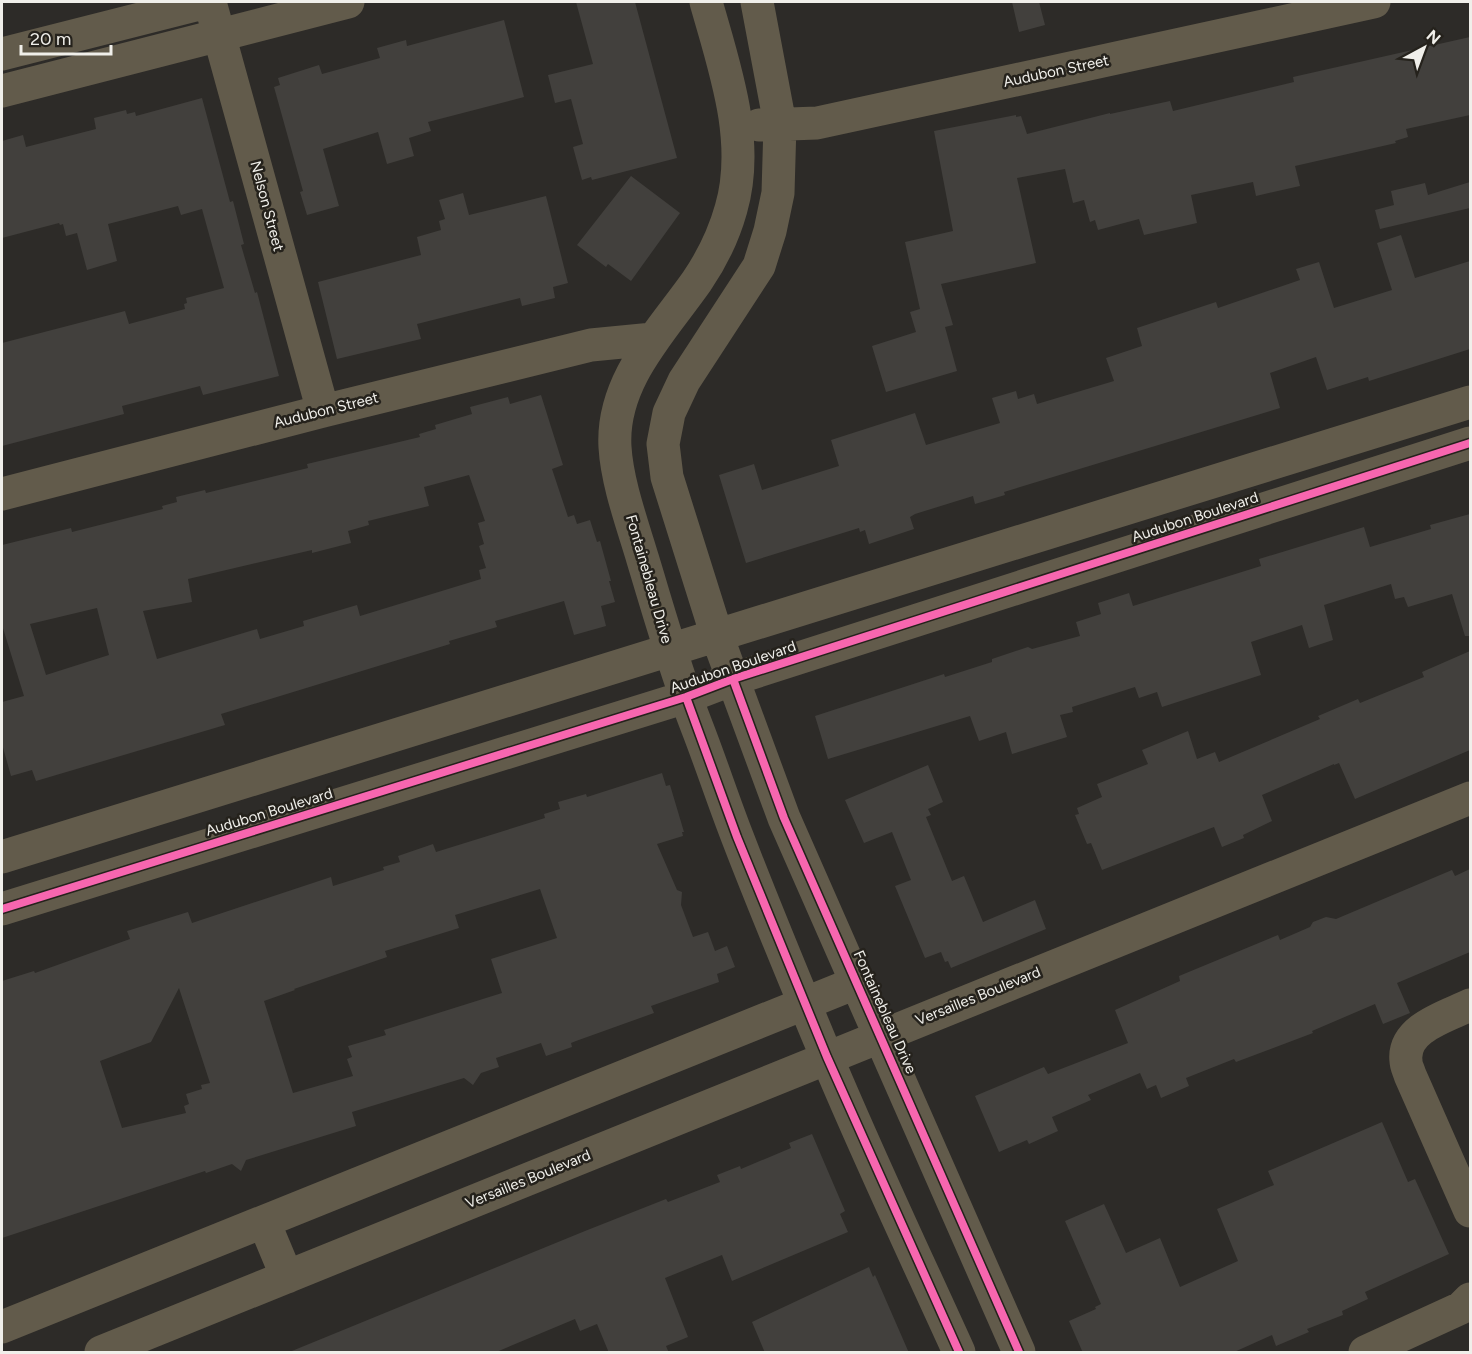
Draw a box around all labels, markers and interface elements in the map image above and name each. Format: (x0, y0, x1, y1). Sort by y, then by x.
scale bar (21, 18, 111, 56)
north arrow (1394, 18, 1454, 78)
text: N (1423, 26, 1444, 48)
text: 20 m (30, 28, 71, 50)
street label: Audubon Street (1002, 51, 1111, 91)
street label: Nelson Street (246, 159, 288, 253)
street label: Audubon Street (272, 388, 381, 432)
street label: Audubon Boulevard (1129, 488, 1261, 546)
street label: Fontainebleau Drive (622, 513, 676, 645)
street label: Audubon Boulevard (668, 637, 798, 697)
street label: Audubon Boulevard (203, 784, 335, 840)
street label: Fontainebleau Drive (850, 948, 920, 1076)
street label: Versailles Boulevard (913, 963, 1043, 1029)
street label: Versailles Boulevard (463, 1146, 593, 1212)

